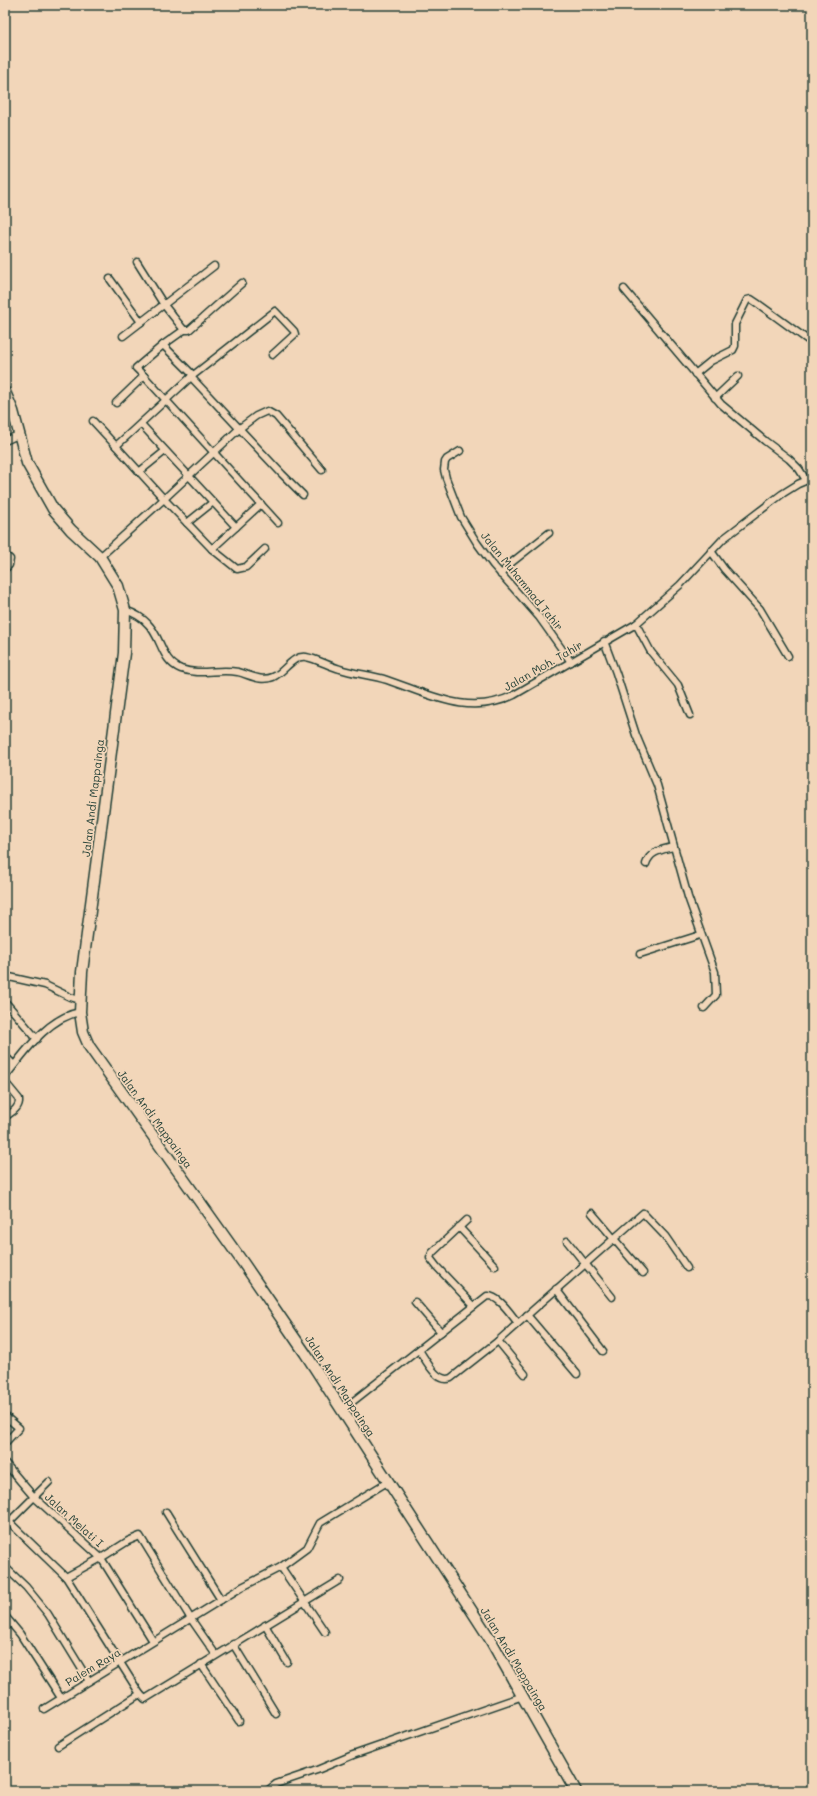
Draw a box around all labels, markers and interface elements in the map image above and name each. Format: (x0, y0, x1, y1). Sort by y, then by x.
street label: Jalan Muhammad Tahir (478, 528, 567, 633)
street label: Jalan Moh. Tahir (501, 637, 585, 694)
street label: Jalan Andi Mappainga (78, 738, 107, 858)
street label: Jalan Andi Mappainga (115, 1066, 196, 1171)
street label: Jalan Andi Mappainga (302, 1332, 379, 1440)
street label: Jalan Melati I (42, 1489, 107, 1550)
street label: Jalan Andi Mappainga (477, 1604, 551, 1713)
street label: Palem Raya (62, 1644, 123, 1689)

